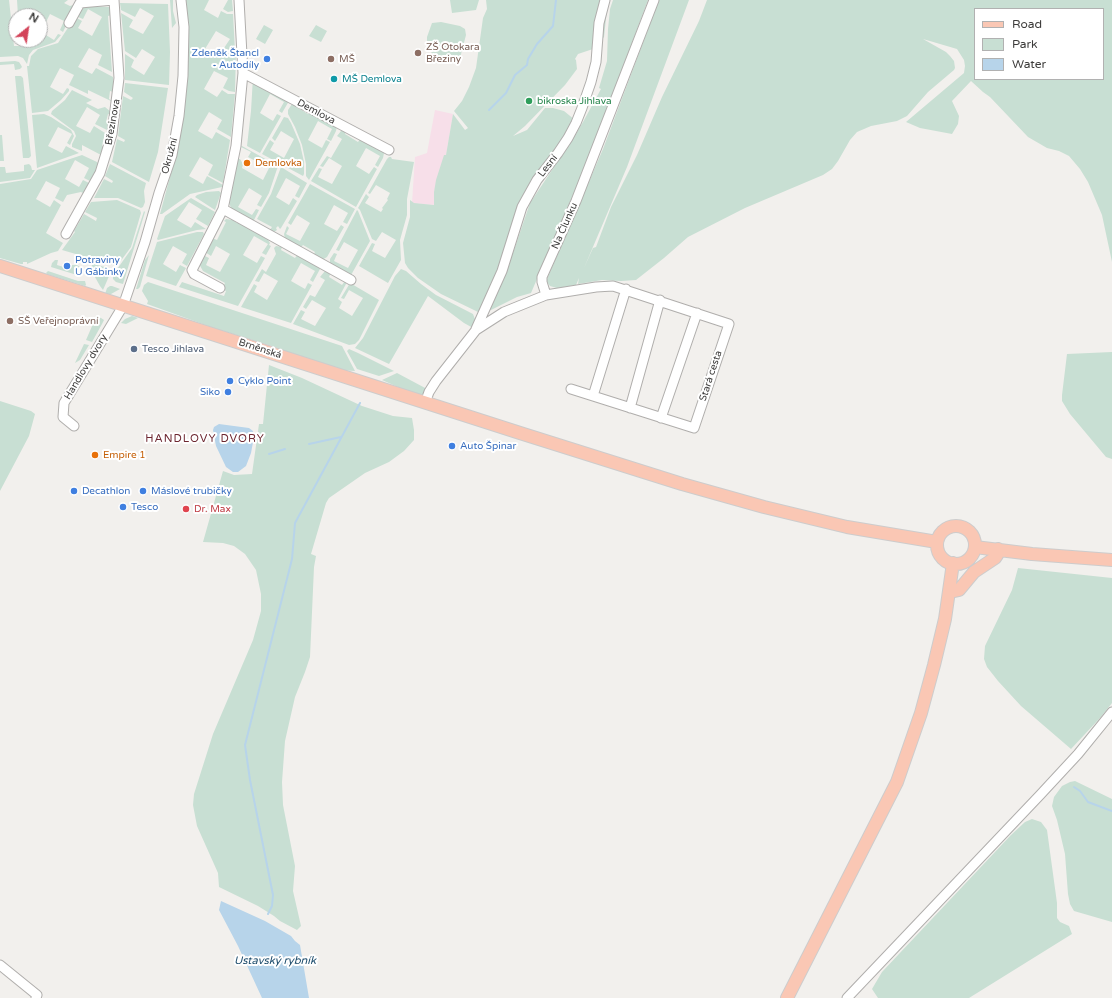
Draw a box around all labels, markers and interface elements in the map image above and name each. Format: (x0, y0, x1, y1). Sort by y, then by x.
north arrow (8, 8, 48, 48)
legend (974, 8, 1104, 80)
text: N (27, 10, 41, 26)
text: Road (1012, 17, 1042, 31)
text: Park (1012, 37, 1038, 51)
place label: ZŠ Otokara Březiny (426, 41, 480, 64)
place label: Zdeněk Štancl - Autodíly (192, 47, 259, 70)
marker: ZŠ Otokara Březiny (413, 48, 423, 58)
place label: MŠ (339, 53, 355, 65)
marker: Zdeněk Štancl - Autodíly (262, 54, 272, 64)
marker: MŠ (326, 54, 336, 64)
text: Water (1012, 57, 1046, 71)
place label: MŠ Demlova (342, 73, 402, 85)
marker: MŠ Demlova (329, 74, 339, 84)
place label: bikroska Jihlava (537, 95, 611, 107)
marker: bikroska Jihlava (524, 96, 534, 106)
street label: Demlova (295, 97, 337, 127)
street label: Březinova (103, 98, 123, 146)
street label: Okružní (159, 137, 181, 175)
street label: Lesní (536, 153, 560, 179)
place label: Demlovka (255, 157, 302, 169)
marker: Demlovka (242, 158, 252, 168)
street label: Na Člunku (549, 201, 581, 251)
place label: Potraviny U Gábinky (75, 254, 124, 278)
marker: Potraviny U Gábinky (62, 261, 72, 271)
place label: SŠ Veřejnoprávní (18, 315, 99, 327)
marker: SŠ Veřejnoprávní (5, 316, 15, 326)
street label: Handlovy dvory (62, 332, 110, 402)
street label: Brněnská (237, 336, 283, 362)
place label: Tesco Jihlava (142, 343, 204, 355)
marker: Tesco Jihlava (129, 344, 139, 354)
street label: Stará cesta (697, 349, 725, 403)
place label: Cyklo Point (238, 375, 291, 387)
marker: Cyklo Point (225, 376, 235, 386)
place label: Siko (200, 386, 220, 398)
marker: Siko (223, 387, 233, 397)
district label: HANDLOVY DVORY (145, 432, 265, 446)
place label: Auto Špinar (460, 440, 516, 452)
marker: Auto Špinar (447, 441, 457, 451)
place label: Empire 1 (103, 449, 146, 461)
marker: Empire 1 (90, 450, 100, 460)
place label: Decathlon (82, 485, 130, 497)
place label: Máslové trubičky (151, 485, 232, 497)
marker: Decathlon (69, 486, 79, 496)
marker: Máslové trubičky (138, 486, 148, 496)
place label: Tesco (131, 501, 158, 513)
marker: Tesco (118, 502, 128, 512)
place label: Dr. Max (194, 503, 231, 515)
marker: Dr. Max (181, 504, 191, 514)
water label: Ustavský rybník (234, 954, 316, 968)

